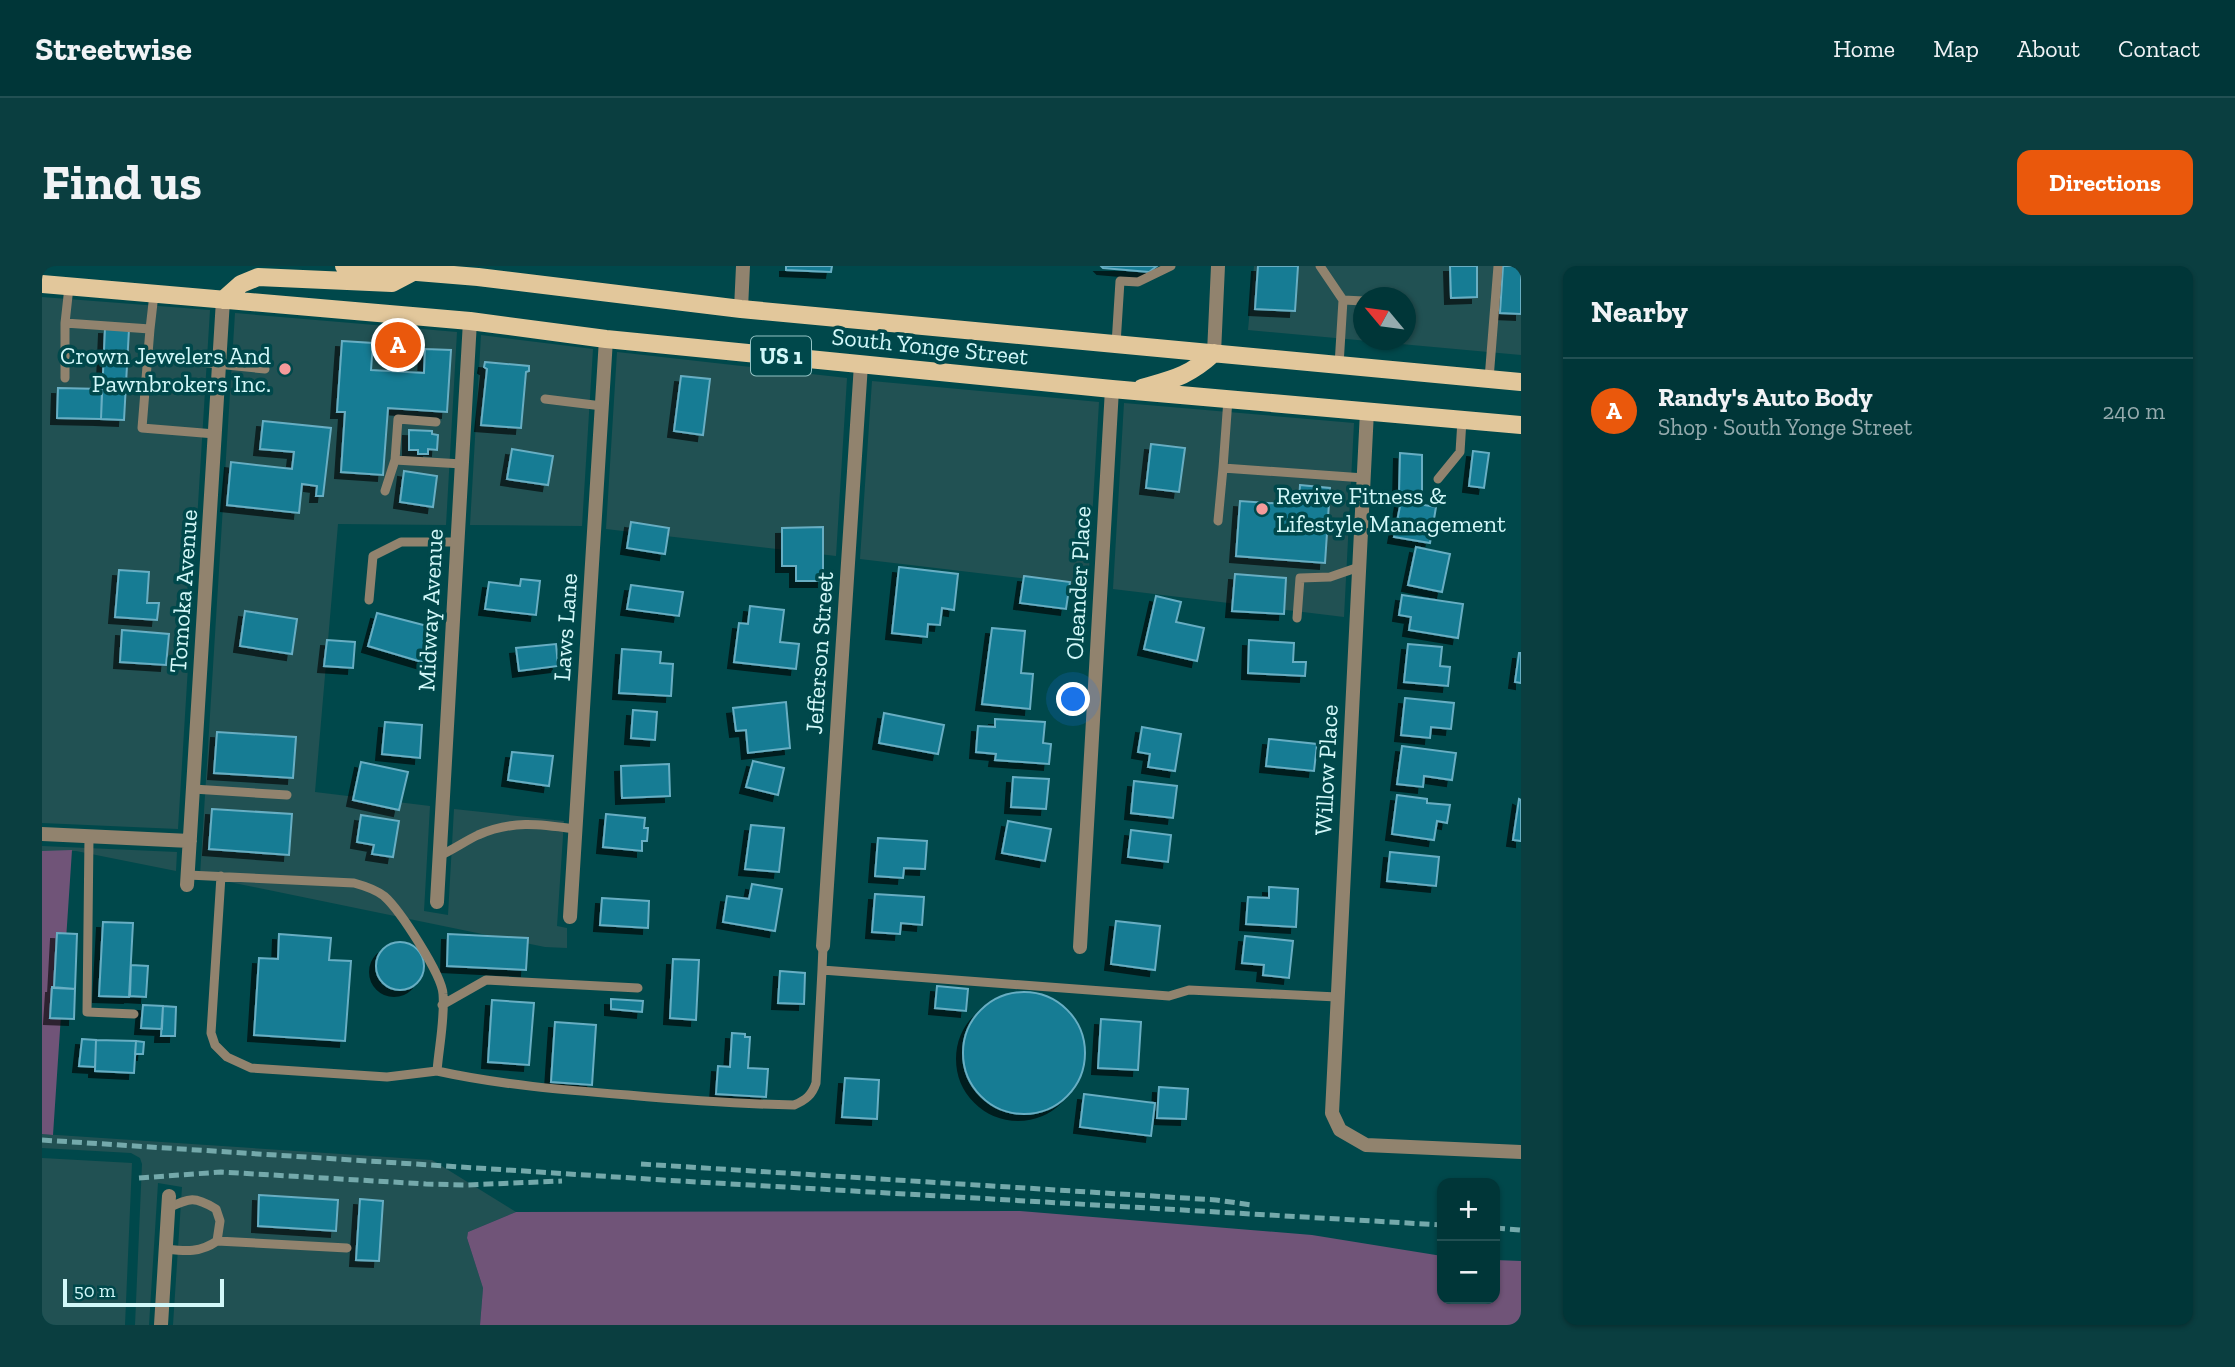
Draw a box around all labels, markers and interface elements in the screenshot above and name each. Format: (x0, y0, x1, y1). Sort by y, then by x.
text: Streetwise (35, 29, 192, 68)
text: Home (1833, 34, 1895, 63)
text: Map (1933, 34, 1979, 63)
text: About (2017, 34, 2080, 63)
text: Contact (2118, 34, 2200, 63)
button: Directions (2017, 150, 2193, 215)
text: Find us (42, 153, 202, 212)
north arrow (1353, 287, 1416, 350)
text: Nearby (1591, 294, 1688, 330)
pin: A (375, 319, 421, 371)
street label: South Yonge Street (830, 321, 1030, 371)
road number: US 1 (751, 337, 811, 376)
place label: Crown Jewelers And Pawnbrokers Inc. (60, 341, 271, 398)
marker: Crown Jewelers And Pawnbrokers Inc. (277, 361, 293, 377)
text: Randy's Auto Body (1658, 381, 1872, 413)
text: A (1606, 397, 1622, 425)
text: 240 m (2102, 397, 2165, 425)
text: Shop · South Yonge Street (1658, 413, 1912, 441)
place label: Revive Fitness & Lifestyle Management (1276, 481, 1506, 538)
marker: Revive Fitness & Lifestyle Management (1254, 501, 1270, 517)
street label: Oleander Place (1059, 505, 1097, 661)
street label: Tomoka Avenue (163, 508, 203, 674)
street label: Midway Avenue (411, 528, 449, 692)
street label: Jefferson Street (799, 571, 839, 735)
street label: Laws Lane (547, 572, 583, 682)
your location (1056, 682, 1090, 716)
street label: Willow Place (1308, 704, 1344, 836)
map controls (1437, 1178, 1500, 1304)
button: + (1437, 1178, 1500, 1241)
button: − (1437, 1241, 1500, 1304)
scale bar (63, 1276, 224, 1308)
text: 50 m (74, 1279, 115, 1302)

